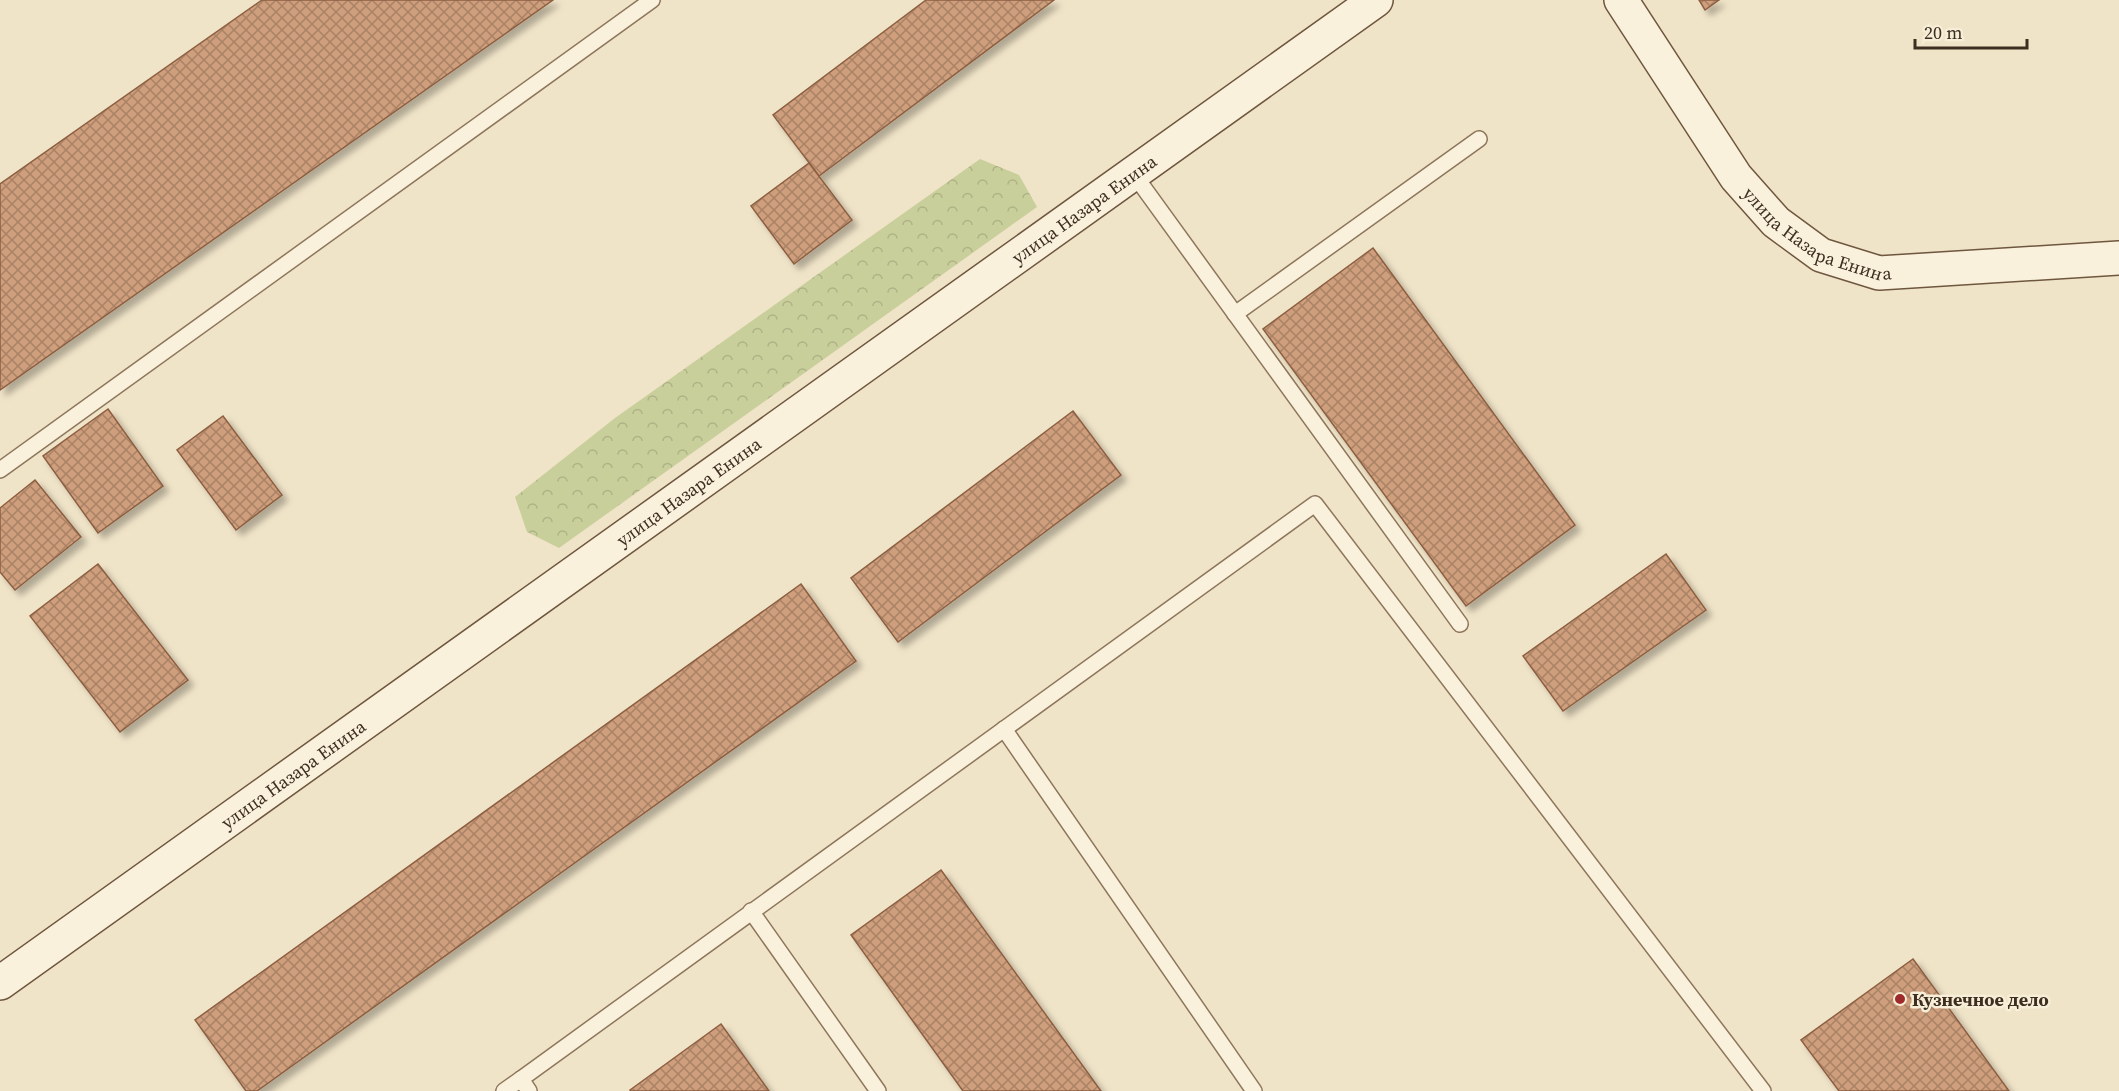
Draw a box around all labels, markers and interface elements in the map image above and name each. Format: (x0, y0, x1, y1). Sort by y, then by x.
scale bar (1915, 12, 2028, 50)
text: 20 m (1924, 20, 1962, 45)
street label: улица Назара Енина (1006, 148, 1162, 269)
street label: улица Назара Енина (1738, 181, 1893, 286)
street label: улица Назара Енина (611, 430, 767, 552)
street label: улица Назара Енина (215, 713, 371, 834)
place label: Кузнечное дело (1912, 987, 2049, 1012)
marker: Кузнечное дело (1893, 992, 1907, 1006)

